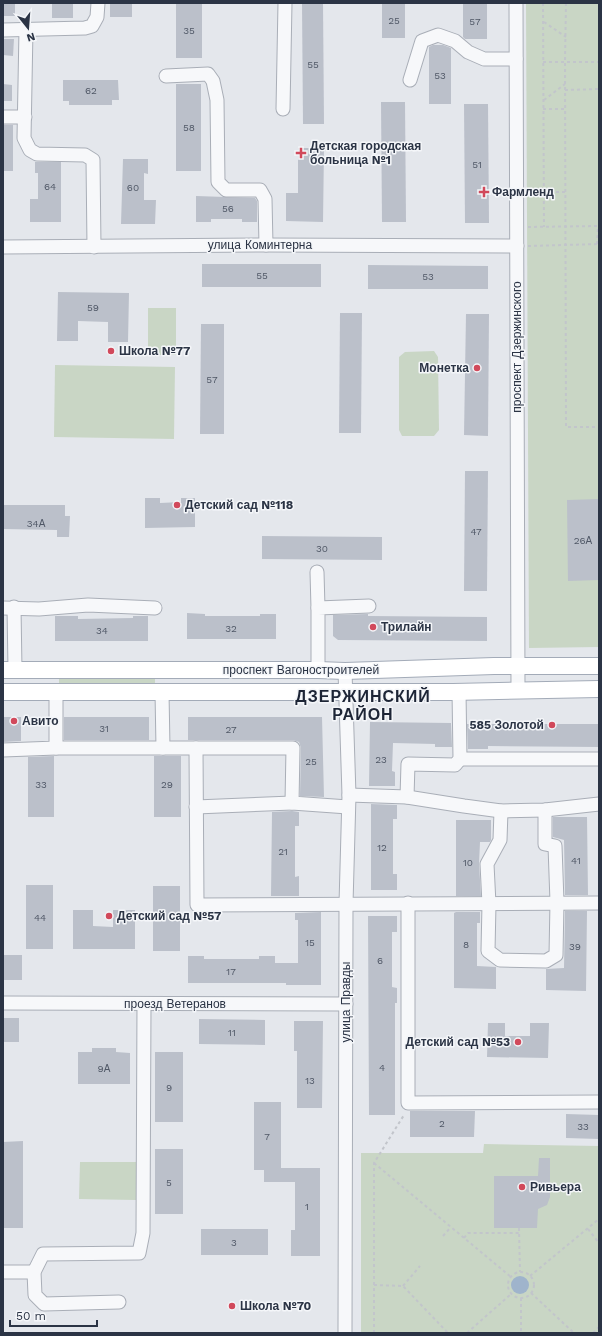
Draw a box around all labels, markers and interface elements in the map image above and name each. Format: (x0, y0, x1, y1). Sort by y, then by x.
north arrow (8, 8, 48, 48)
house number: 25 (388, 15, 400, 26)
house number: 57 (469, 16, 481, 27)
house number: 35 (183, 25, 195, 36)
text: N (25, 30, 37, 44)
house number: 55 (307, 59, 319, 70)
house number: 53 (434, 70, 446, 81)
house number: 62 (85, 85, 97, 96)
house number: 58 (183, 122, 195, 133)
place label: Детская городская больница №1 (310, 139, 421, 167)
marker: Детская городская больница №1 (295, 147, 307, 159)
house number: 51 (472, 159, 482, 170)
house number: 64 (44, 181, 56, 192)
house number: 60 (127, 182, 139, 193)
place label: Фармленд (492, 185, 554, 199)
marker: Фармленд (479, 187, 489, 197)
house number: 56 (222, 203, 234, 214)
street label: улица Коминтерна (208, 238, 312, 252)
house number: 55 (256, 270, 268, 281)
house number: 53 (422, 271, 434, 282)
street label: проспект Дзержинского (510, 281, 524, 413)
house number: 59 (87, 302, 99, 313)
place label: Школа №77 (119, 344, 190, 358)
marker: Школа №77 (106, 346, 116, 356)
place label: Монетка (419, 361, 469, 375)
marker: Монетка (472, 363, 482, 373)
house number: 57 (206, 374, 218, 385)
place label: Детский сад №118 (185, 498, 293, 512)
marker: Детский сад №118 (172, 500, 182, 510)
house number: 34А (27, 518, 46, 529)
house number: 47 (470, 526, 482, 537)
house number: 26А (574, 535, 593, 546)
house number: 30 (316, 543, 328, 554)
place label: Трилайн (381, 620, 432, 634)
marker: Трилайн (368, 622, 378, 632)
house number: 32 (225, 623, 237, 634)
house number: 34 (96, 625, 108, 636)
street label: проспект Вагоностроителей (223, 663, 379, 677)
district label: ДЗЕРЖИНСКИЙ РАЙОН (295, 687, 431, 724)
place label: Авито (22, 714, 58, 728)
marker: Авито (9, 716, 19, 726)
place label: 585 Золотой (470, 718, 544, 732)
marker: 585 Золотой (547, 720, 557, 730)
house number: 31 (99, 723, 109, 734)
house number: 27 (225, 724, 237, 735)
house number: 23 (375, 754, 387, 765)
house number: 25 (305, 756, 317, 767)
house number: 33 (35, 779, 47, 790)
house number: 29 (161, 779, 173, 790)
house number: 12 (377, 842, 387, 853)
house number: 21 (278, 846, 288, 857)
house number: 41 (571, 855, 581, 866)
house number: 10 (463, 857, 473, 868)
place label: Детский сад №57 (117, 909, 221, 923)
marker: Детский сад №57 (104, 911, 114, 921)
house number: 44 (34, 912, 46, 923)
house number: 15 (305, 937, 315, 948)
house number: 8 (463, 939, 469, 950)
house number: 39 (569, 941, 581, 952)
house number: 6 (377, 955, 383, 966)
street label: улица Правды (339, 962, 353, 1042)
house number: 17 (226, 966, 236, 977)
street label: проезд Ветеранов (124, 997, 226, 1011)
house number: 11 (228, 1027, 236, 1038)
place label: Детский сад №53 (406, 1035, 510, 1049)
marker: Детский сад №53 (513, 1037, 523, 1047)
house number: 4 (379, 1062, 385, 1073)
house number: 9А (98, 1063, 111, 1074)
house number: 13 (305, 1075, 315, 1086)
house number: 9 (166, 1082, 172, 1093)
house number: 2 (439, 1118, 445, 1129)
house number: 33 (577, 1121, 589, 1132)
house number: 7 (264, 1131, 270, 1142)
house number: 5 (166, 1177, 172, 1188)
place label: Ривьера (530, 1180, 581, 1194)
marker: Ривьера (517, 1182, 527, 1192)
house number: 1 (305, 1201, 309, 1212)
house number: 3 (231, 1237, 237, 1248)
place label: Школа №70 (240, 1299, 312, 1313)
marker: Школа №70 (227, 1301, 237, 1311)
scale bar (10, 1302, 97, 1328)
text: 50 m (16, 1309, 46, 1323)

